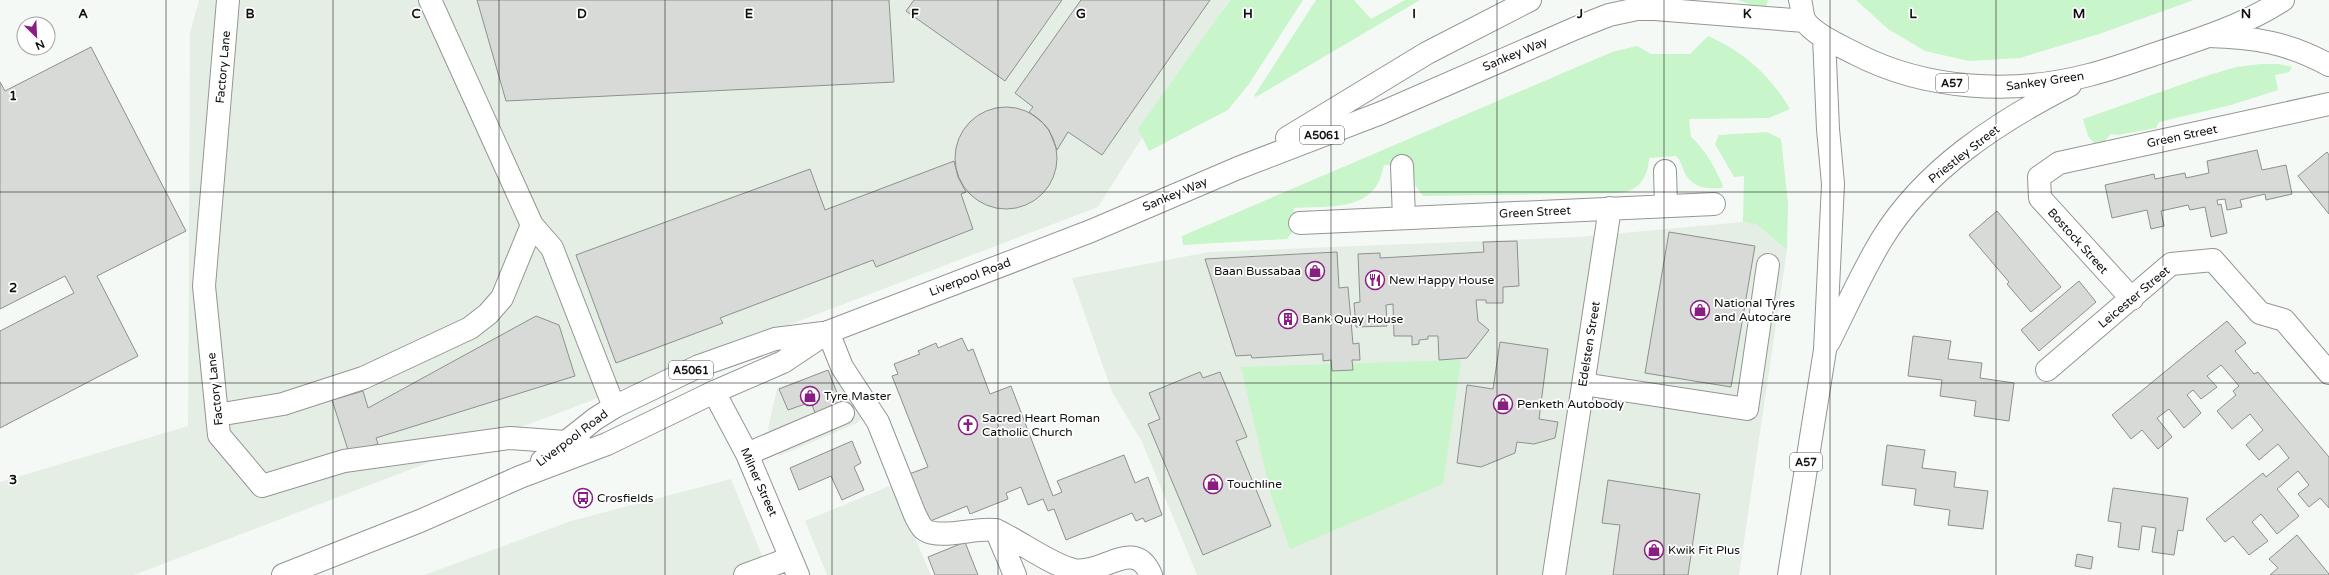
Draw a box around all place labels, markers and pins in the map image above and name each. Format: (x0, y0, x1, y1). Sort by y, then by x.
shop icon: Baan Bussabaa (1304, 260, 1326, 282)
place label: Baan Bussabaa (1214, 264, 1301, 278)
restaurant icon: New Happy House (1364, 269, 1386, 291)
place label: New Happy House (1389, 273, 1495, 287)
place label: National Tyres and Autocare (1714, 296, 1795, 324)
shop icon: National Tyres and Autocare (1689, 299, 1711, 321)
building icon: Bank Quay House (1277, 308, 1299, 330)
place label: Bank Quay House (1302, 312, 1403, 326)
shop icon: Tyre Master (799, 385, 821, 407)
place label: Tyre Master (824, 389, 892, 403)
shop icon: Penketh Autobody (1492, 393, 1514, 415)
place label: Penketh Autobody (1517, 397, 1625, 411)
place label: Sacred Heart Roman Catholic Church (982, 411, 1100, 439)
church icon: Sacred Heart Roman Catholic Church (957, 414, 979, 436)
shop icon: Touchline (1202, 473, 1224, 495)
place label: Touchline (1227, 477, 1282, 491)
bus stop icon: Crosfields (572, 487, 594, 509)
place label: Crosfields (597, 491, 654, 505)
shop icon: Kwik Fit Plus (1643, 539, 1665, 561)
place label: Kwik Fit Plus (1668, 543, 1740, 557)

